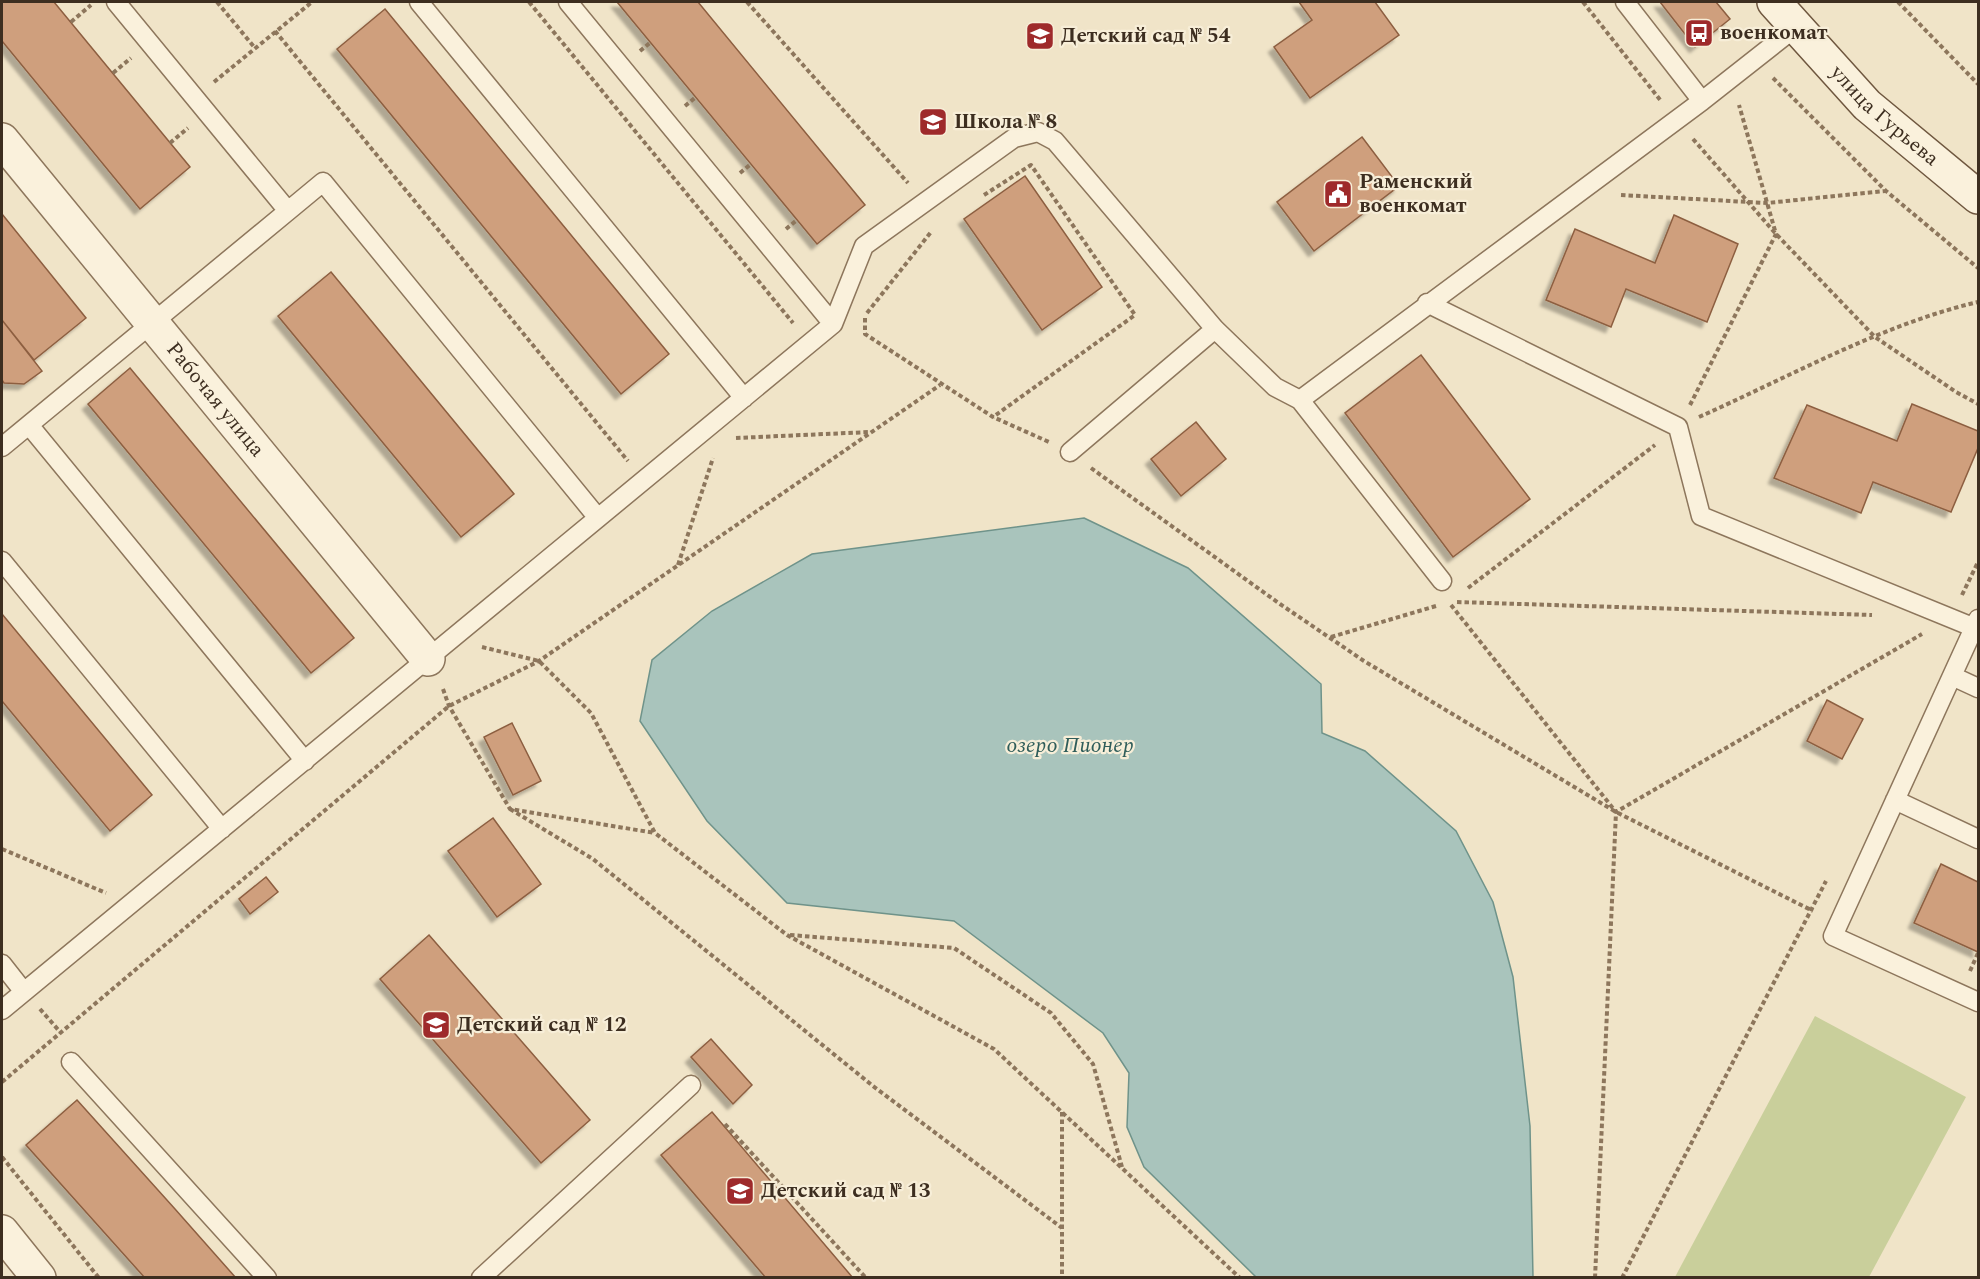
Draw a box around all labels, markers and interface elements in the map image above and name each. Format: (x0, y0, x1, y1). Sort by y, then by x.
bus stop icon: военкомат (1683, 17, 1715, 49)
place label: военкомат (1720, 17, 1828, 49)
school or university icon: Детский сад № 54 (1024, 20, 1056, 52)
place label: Детский сад № 54 (1061, 20, 1231, 52)
street label: улица Гурьева (1822, 57, 1947, 175)
school or university icon: Школа № 8 (917, 106, 949, 138)
place label: Школа № 8 (954, 106, 1057, 138)
place label: Раменский военкомат (1359, 166, 1473, 222)
public building icon: Раменский военкомат (1322, 178, 1354, 210)
street label: Рабочая улица (158, 335, 273, 465)
water label: озеро Пионер (1006, 729, 1134, 762)
school or university icon: Детский сад № 12 (420, 1009, 452, 1041)
place label: Детский сад № 12 (457, 1009, 627, 1041)
school or university icon: Детский сад № 13 (724, 1175, 756, 1207)
place label: Детский сад № 13 (761, 1175, 931, 1207)

